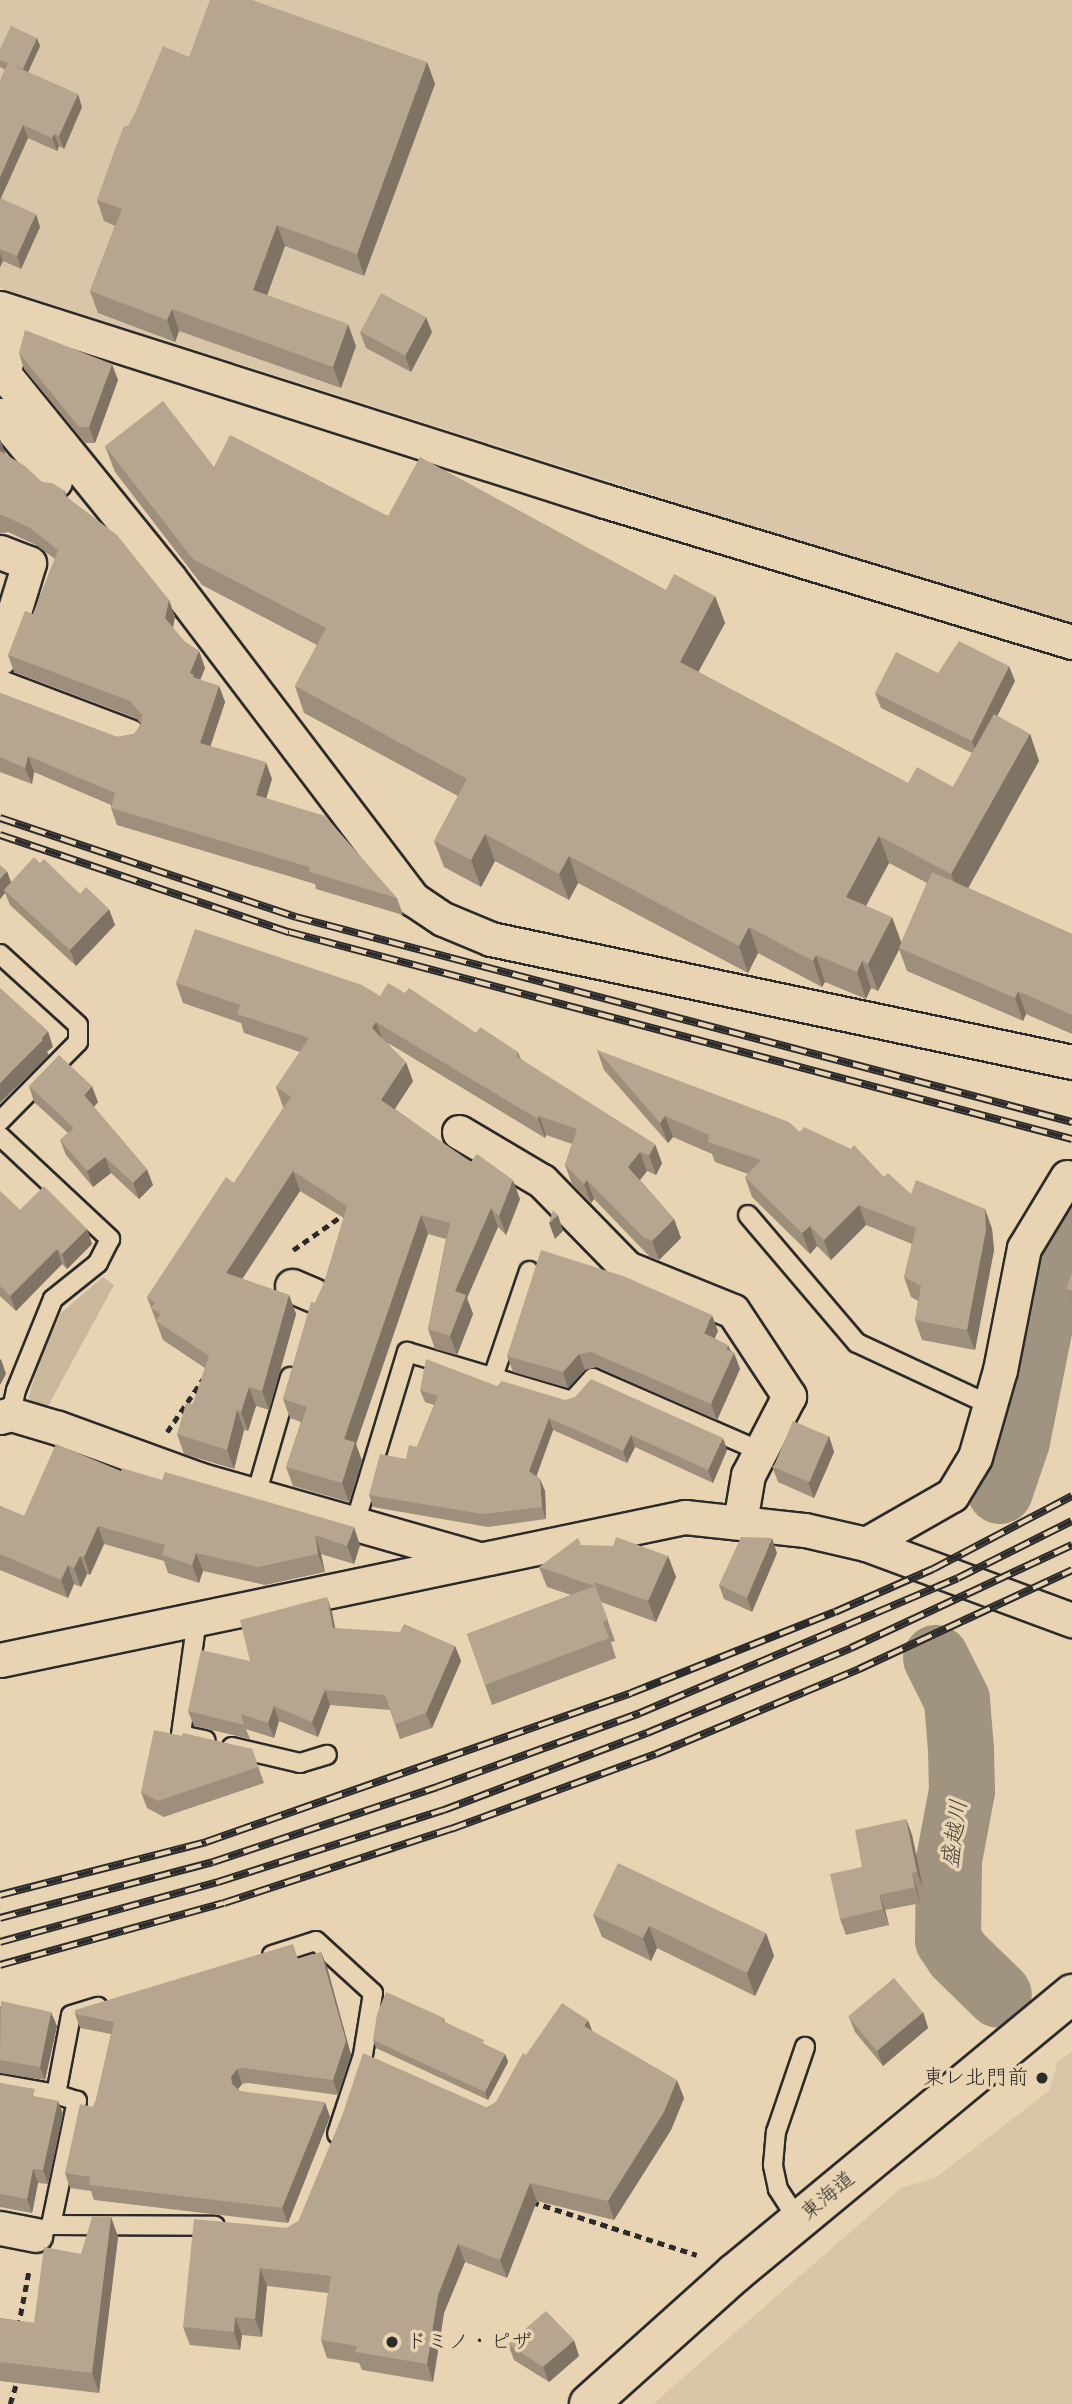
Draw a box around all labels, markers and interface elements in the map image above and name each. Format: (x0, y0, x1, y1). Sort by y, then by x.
water label: 盛越川 (937, 1798, 973, 1870)
place label: 東レ北門前 (923, 2065, 1028, 2091)
marker: 東レ北門前 (1034, 2070, 1050, 2086)
street label: 東海道 (796, 2166, 860, 2226)
place label: ドミノ・ピザ (406, 2329, 532, 2355)
marker: ドミノ・ピザ (384, 2334, 400, 2350)

